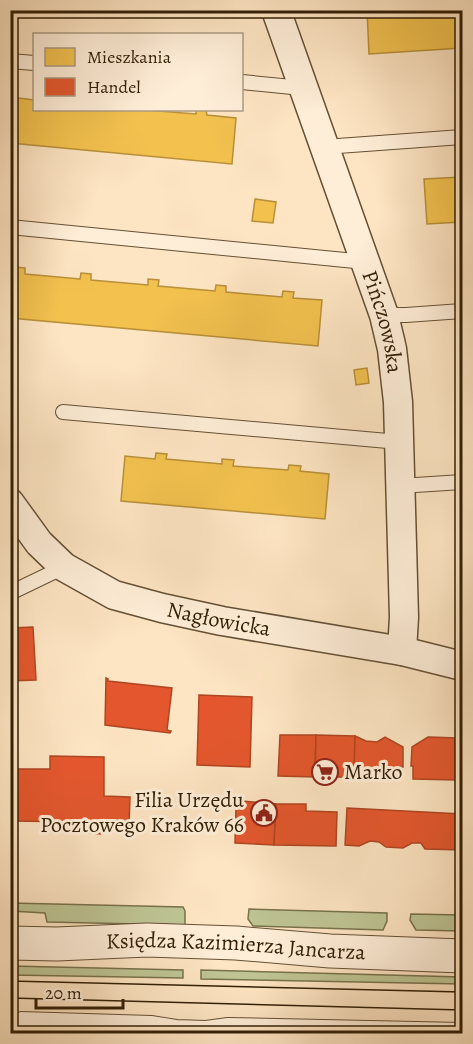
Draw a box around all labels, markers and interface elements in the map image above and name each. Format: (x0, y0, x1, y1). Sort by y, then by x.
legend (33, 33, 243, 111)
text: Mieszkania (87, 45, 172, 69)
text: Handel (87, 75, 141, 99)
street label: Pińczowska (354, 266, 410, 376)
street label: Nagłowicka (164, 594, 274, 644)
supermarket icon: Marko (310, 757, 340, 787)
place label: Marko (344, 757, 403, 787)
place label: Filia Urzędu Pocztowego Kraków 66 (40, 785, 244, 840)
public building icon: Filia Urzędu Pocztowego Kraków 66 (249, 798, 279, 828)
street label: Księdza Kazimierza Jancarza (105, 925, 367, 967)
scale bar (36, 972, 123, 1010)
text: 20 m (45, 981, 82, 1005)

